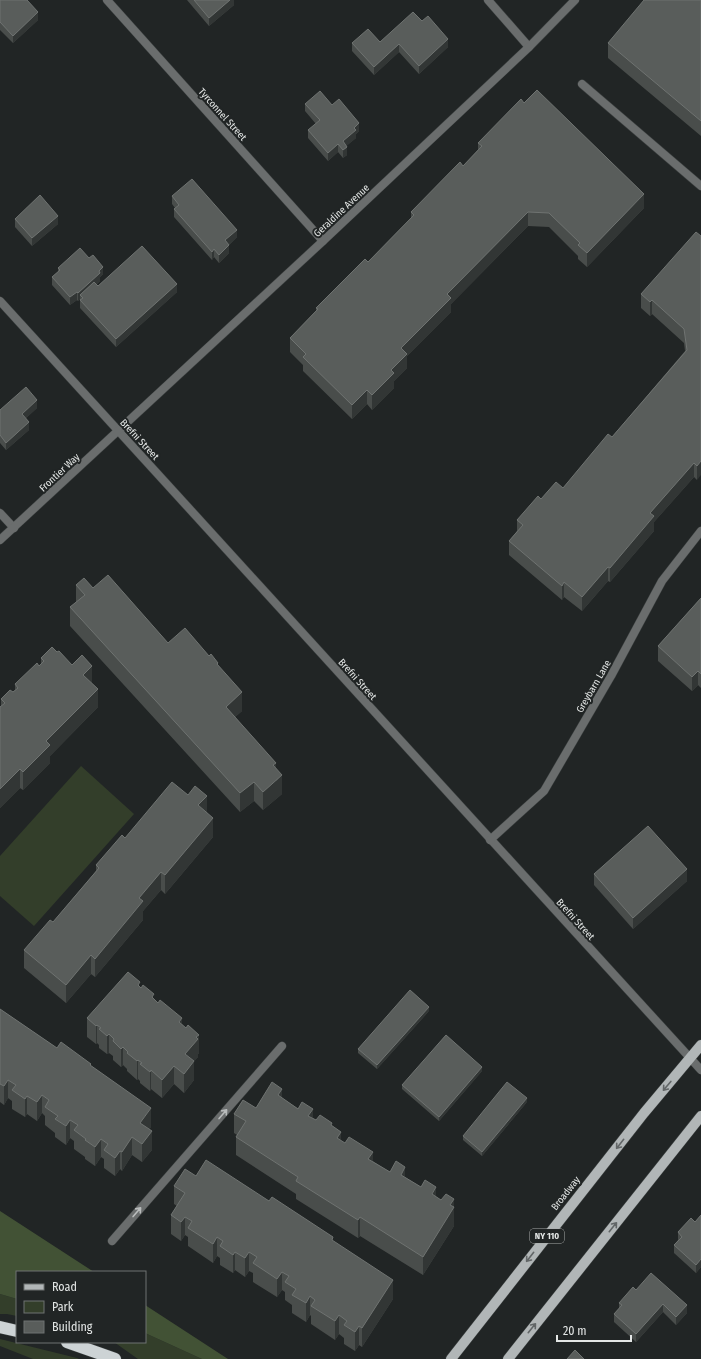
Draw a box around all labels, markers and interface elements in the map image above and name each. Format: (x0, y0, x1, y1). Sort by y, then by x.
street label: Tyrconnel Street (196, 86, 249, 144)
street label: Geraldine Avenue (311, 182, 372, 240)
street label: Brefni Street (117, 417, 162, 463)
street label: Frontier Way (37, 451, 83, 494)
street label: Brefni Street (336, 657, 379, 703)
street label: Greybarn Lane (574, 658, 614, 715)
street label: Brefni Street (554, 897, 597, 943)
one-way arrow (662, 1080, 671, 1091)
one-way arrow (218, 1109, 228, 1119)
one-way arrow (615, 1139, 624, 1150)
street label: Broadway (549, 1174, 583, 1213)
one-way arrow (133, 1206, 142, 1217)
one-way arrow (609, 1221, 618, 1232)
road number: NY 110 (530, 1229, 564, 1243)
one-way arrow (526, 1252, 535, 1263)
legend (16, 1271, 146, 1343)
text: Road (52, 1280, 77, 1294)
text: Park (52, 1300, 74, 1314)
scale bar (557, 1317, 631, 1343)
text: Building (52, 1320, 93, 1334)
one-way arrow (528, 1323, 537, 1334)
text: 20 m (563, 1324, 587, 1338)

